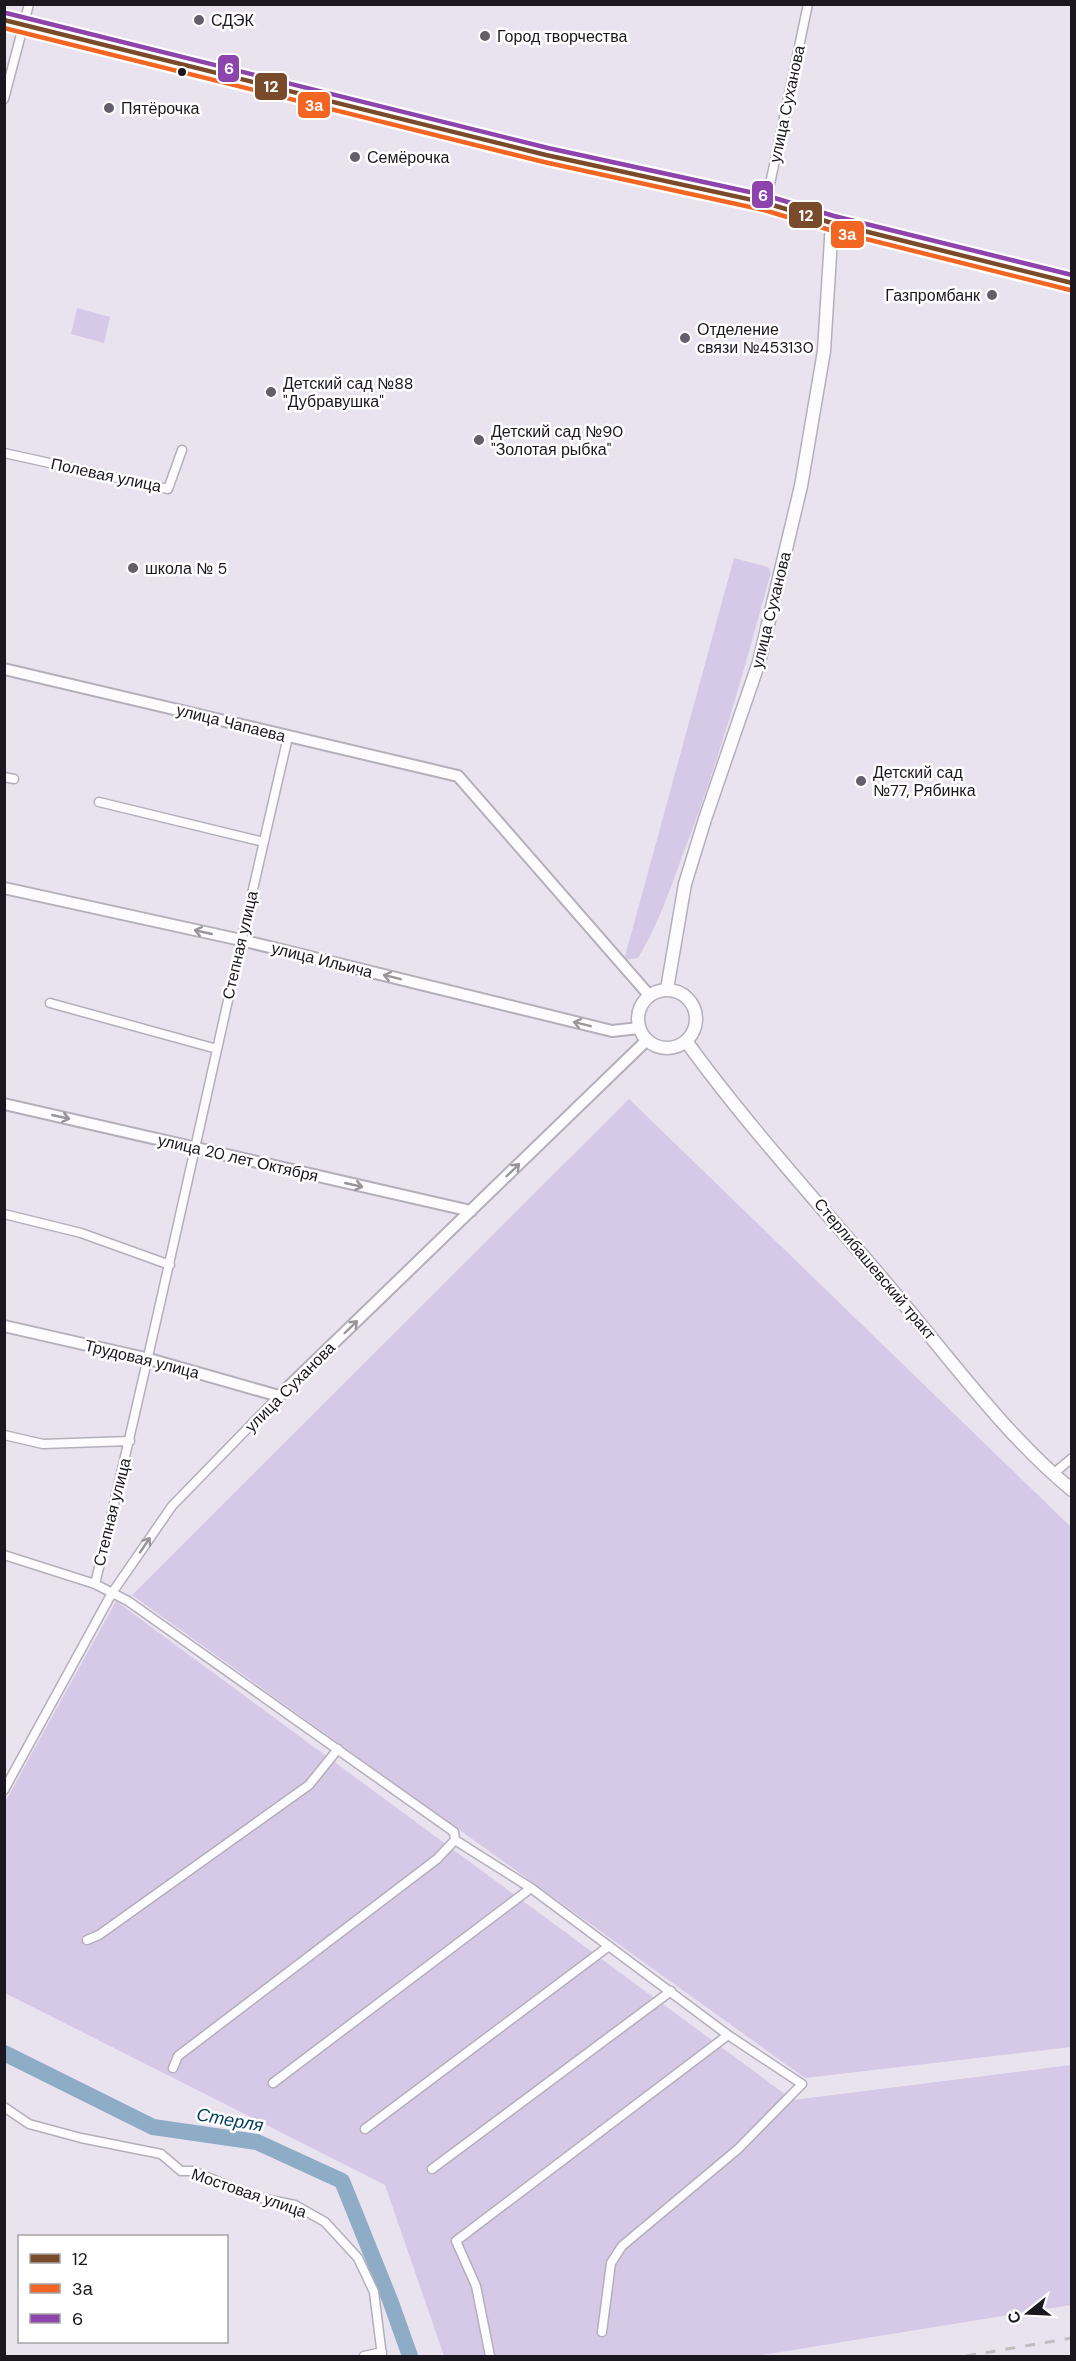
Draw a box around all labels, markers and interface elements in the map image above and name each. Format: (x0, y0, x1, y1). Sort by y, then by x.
place label: СДЭК (211, 10, 255, 31)
marker: СДЭК (192, 13, 206, 27)
place label: Город творчества (497, 26, 628, 47)
marker: Город творчества (478, 29, 492, 43)
street label: улица Суханова (764, 43, 810, 165)
line badge: 6 (217, 54, 240, 83)
text: 6 (224, 58, 234, 79)
unlabelled marker (176, 66, 188, 78)
line badge: 12 (254, 72, 288, 101)
text: 12 (263, 76, 279, 97)
line badge: 3а (297, 91, 331, 119)
text: 3а (305, 95, 323, 116)
place label: Пятёрочка (121, 98, 200, 119)
marker: Пятёрочка (102, 101, 116, 115)
place label: Семёрочка (367, 147, 449, 168)
marker: Семёрочка (348, 150, 362, 164)
line badge: 6 (751, 180, 774, 209)
text: 6 (758, 185, 768, 206)
line badge: 12 (788, 201, 823, 229)
text: 12 (798, 205, 814, 226)
line badge: 3а (830, 220, 865, 249)
text: 3а (838, 224, 856, 245)
place label: Газпромбанк (885, 285, 981, 306)
marker: Газпромбанк (985, 288, 999, 302)
place label: Отделение связи №453130 (697, 319, 814, 358)
marker: Отделение связи №453130 (678, 331, 692, 345)
place label: Детский сад №88 "Дубравушка" (283, 373, 414, 412)
marker: Детский сад №88 "Дубравушка" (264, 385, 278, 399)
place label: Детский сад №90 "Золотая рыбка" (491, 421, 623, 460)
marker: Детский сад №90 "Золотая рыбка" (472, 433, 486, 447)
street label: Полевая улица (49, 453, 163, 497)
street label: улица Суханова (746, 549, 796, 671)
place label: школа № 5 (145, 558, 227, 579)
marker: школа № 5 (126, 561, 140, 575)
street label: улица Чапаева (174, 699, 288, 747)
place label: Детский сад №77, Рябинка (873, 762, 976, 801)
marker: Детский сад №77, Рябинка (854, 774, 868, 788)
street label: Степная улица (217, 889, 263, 1001)
one-way arrow (194, 925, 213, 937)
street label: улица Ильича (269, 937, 375, 983)
one-way arrow (383, 971, 402, 983)
one-way arrow (572, 1017, 591, 1029)
one-way arrow (52, 1112, 71, 1124)
street label: улица 20 лет Октября (156, 1129, 320, 1187)
one-way arrow (506, 1163, 521, 1177)
one-way arrow (344, 1179, 363, 1191)
street label: Стерлибашевский тракт (810, 1194, 941, 1345)
one-way arrow (344, 1319, 359, 1334)
street label: Трудовая улица (82, 1335, 202, 1383)
street label: улица Суханова (240, 1337, 340, 1437)
street label: Степная улица (88, 1456, 136, 1568)
one-way arrow (140, 1537, 152, 1554)
water label: Стерля (195, 2102, 266, 2138)
street label: Мостовая улица (189, 2163, 310, 2223)
legend (18, 2235, 228, 2343)
text: 12 (72, 2247, 88, 2271)
text: 3а (72, 2277, 94, 2301)
north arrow (998, 2283, 1058, 2343)
text: 6 (72, 2307, 83, 2331)
text: С (1002, 2308, 1026, 2326)

